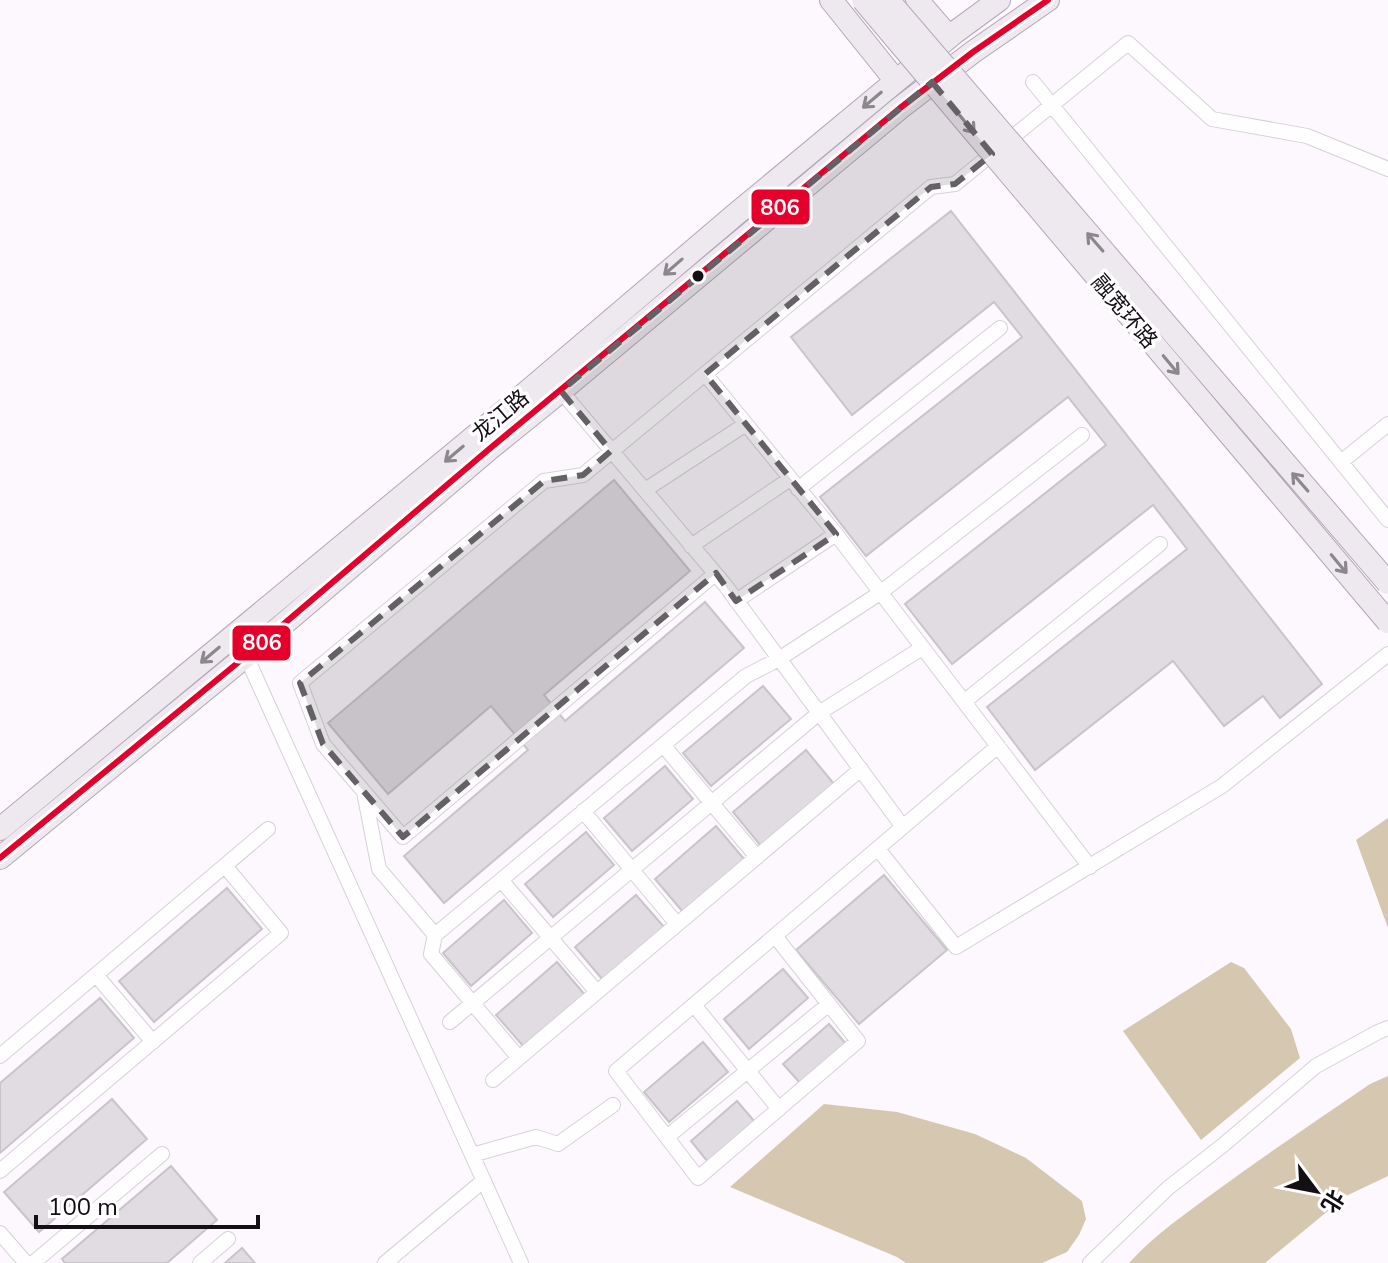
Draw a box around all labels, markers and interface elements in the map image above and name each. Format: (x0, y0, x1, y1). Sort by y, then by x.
one-way arrow (863, 91, 883, 109)
one-way arrow (958, 113, 976, 133)
line badge: 806 (750, 188, 811, 226)
text: 806 (760, 193, 800, 223)
one-way arrow (1086, 232, 1104, 253)
one-way arrow (663, 258, 684, 276)
unlabelled marker (690, 268, 706, 284)
street label: 融宽环路 (1084, 268, 1164, 355)
one-way arrow (1162, 354, 1180, 375)
street label: 龙江路 (466, 383, 536, 448)
one-way arrow (444, 445, 464, 463)
one-way arrow (1291, 472, 1309, 493)
one-way arrow (1330, 553, 1348, 573)
line badge: 806 (231, 624, 292, 662)
text: 806 (242, 628, 282, 658)
one-way arrow (200, 646, 221, 664)
north arrow (1276, 1151, 1356, 1231)
scale bar (36, 1179, 258, 1229)
text: 北 (1314, 1184, 1351, 1218)
text: 100 m (48, 1191, 118, 1223)

